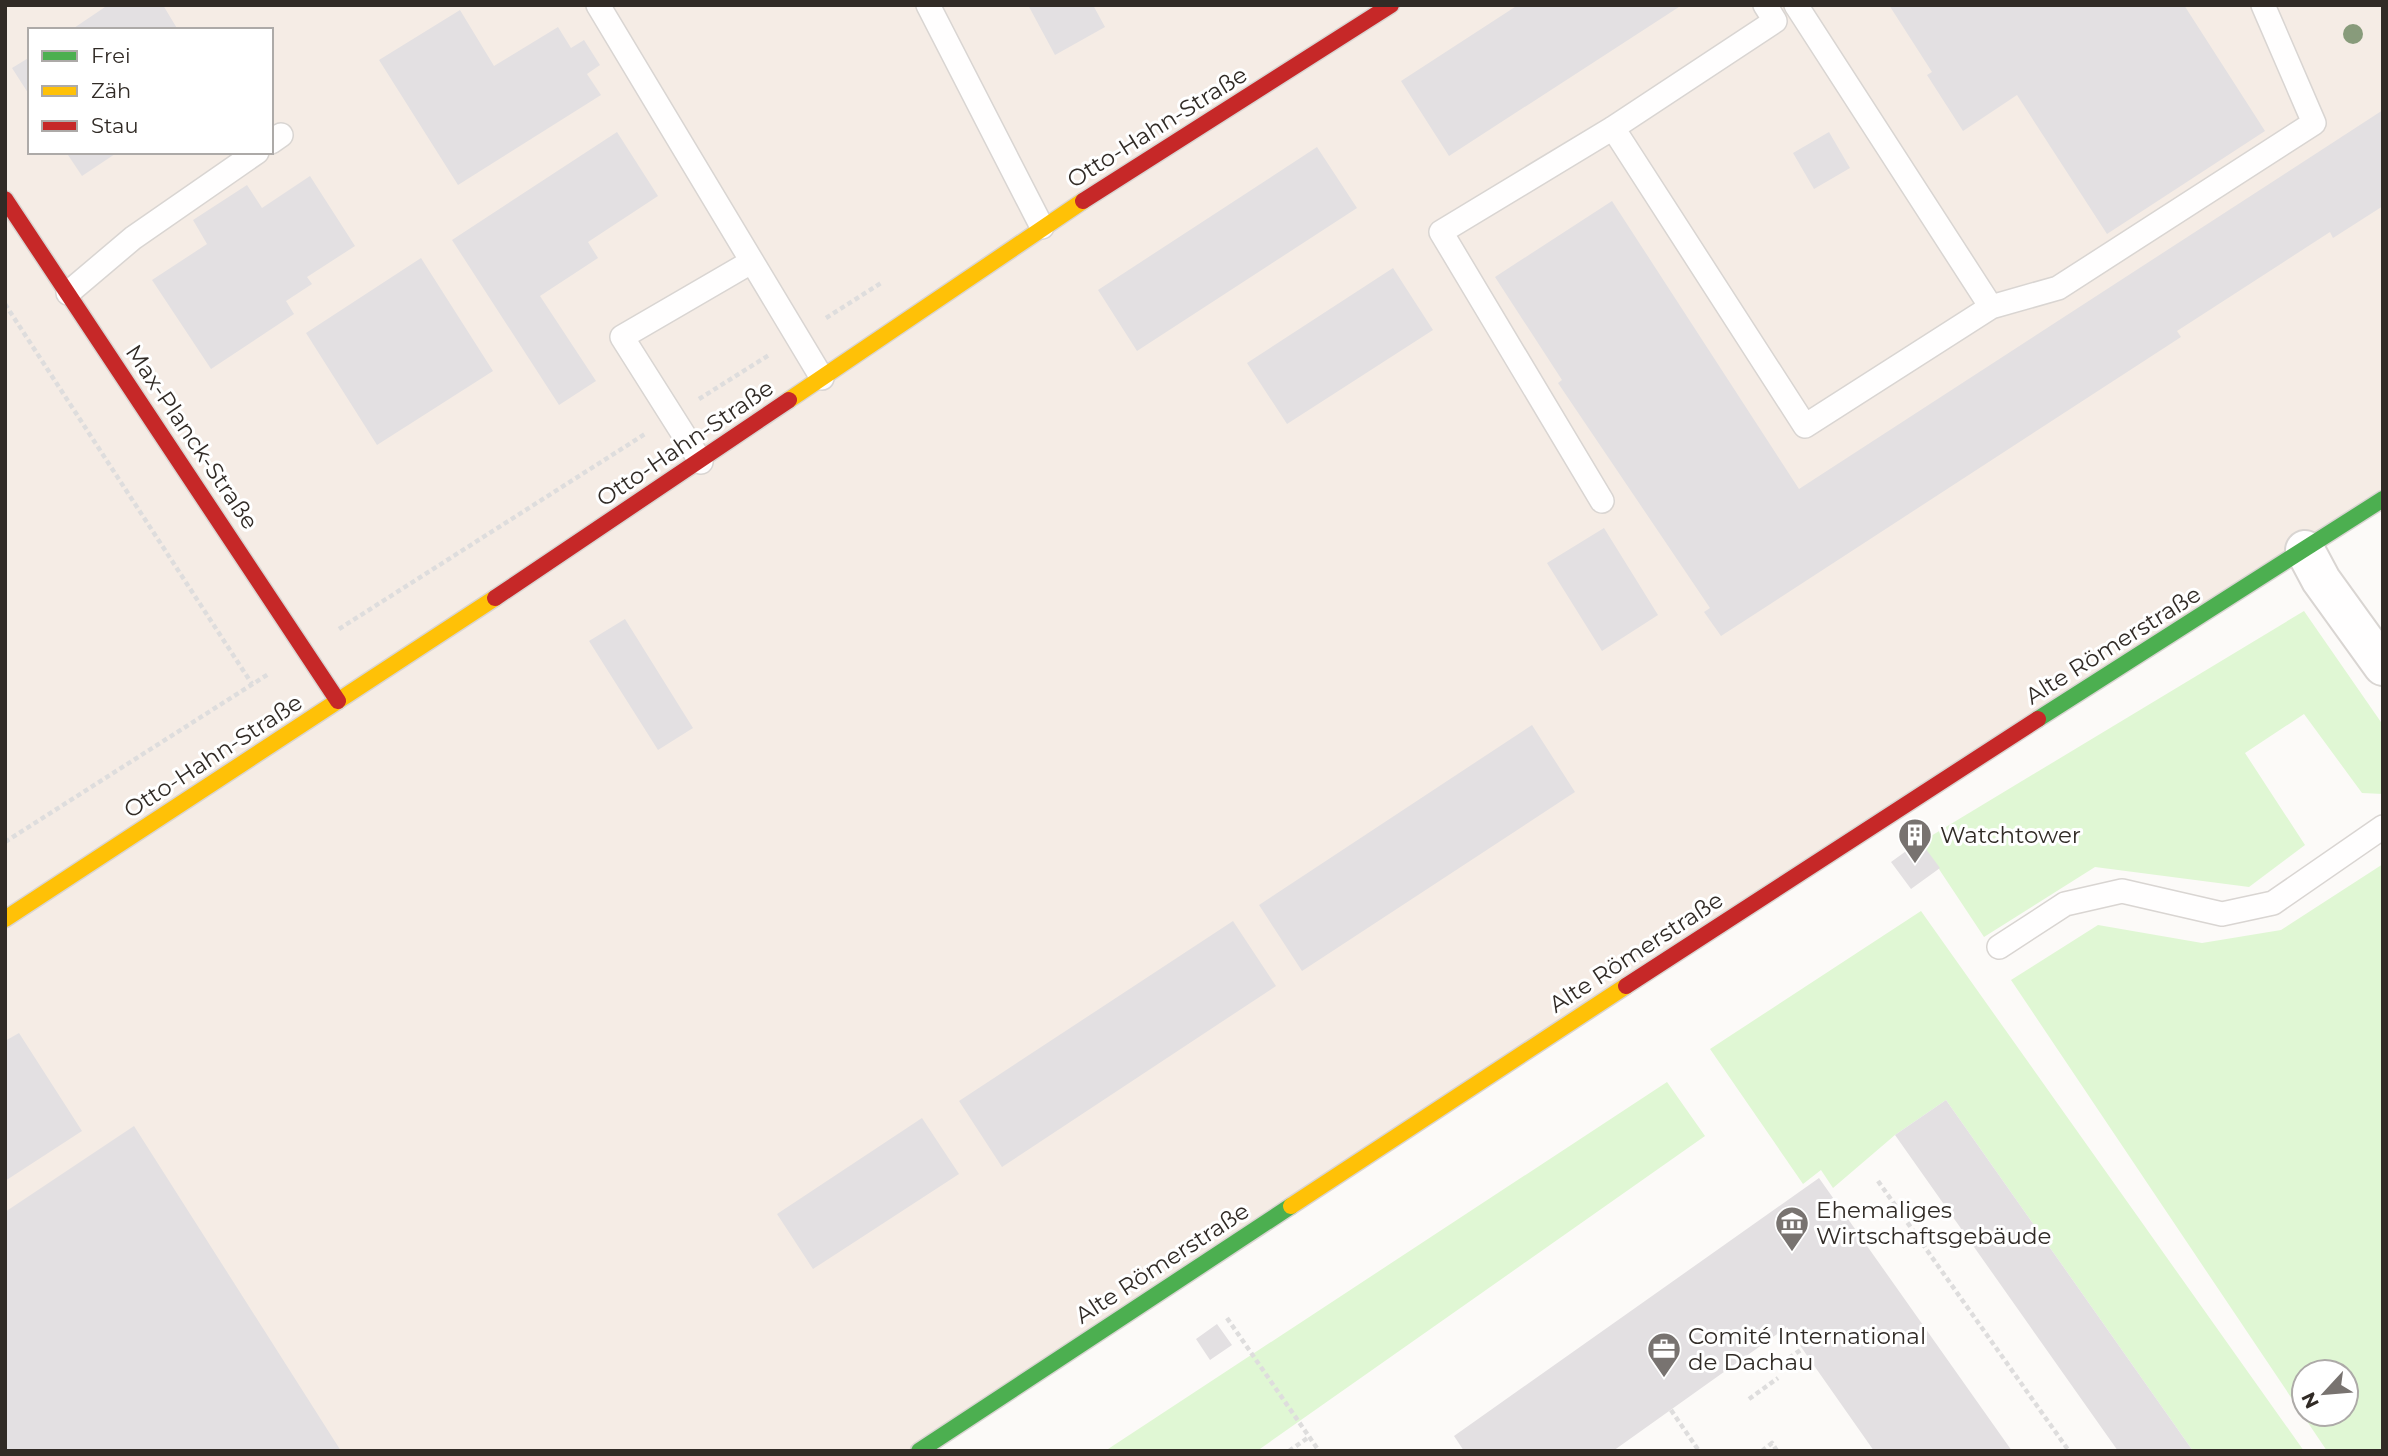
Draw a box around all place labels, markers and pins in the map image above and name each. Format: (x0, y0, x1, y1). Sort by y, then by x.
building icon: Watchtower (1896, 816, 1934, 865)
place label: Watchtower (1940, 821, 2081, 849)
place label: Ehemaliges Wirtschaftsgebäude (1816, 1196, 2051, 1250)
museum icon: Ehemaliges Wirtschaftsgebäude (1773, 1204, 1811, 1253)
place label: Comité International de Dachau (1688, 1322, 1926, 1376)
office icon: Comité International de Dachau (1645, 1330, 1683, 1379)

